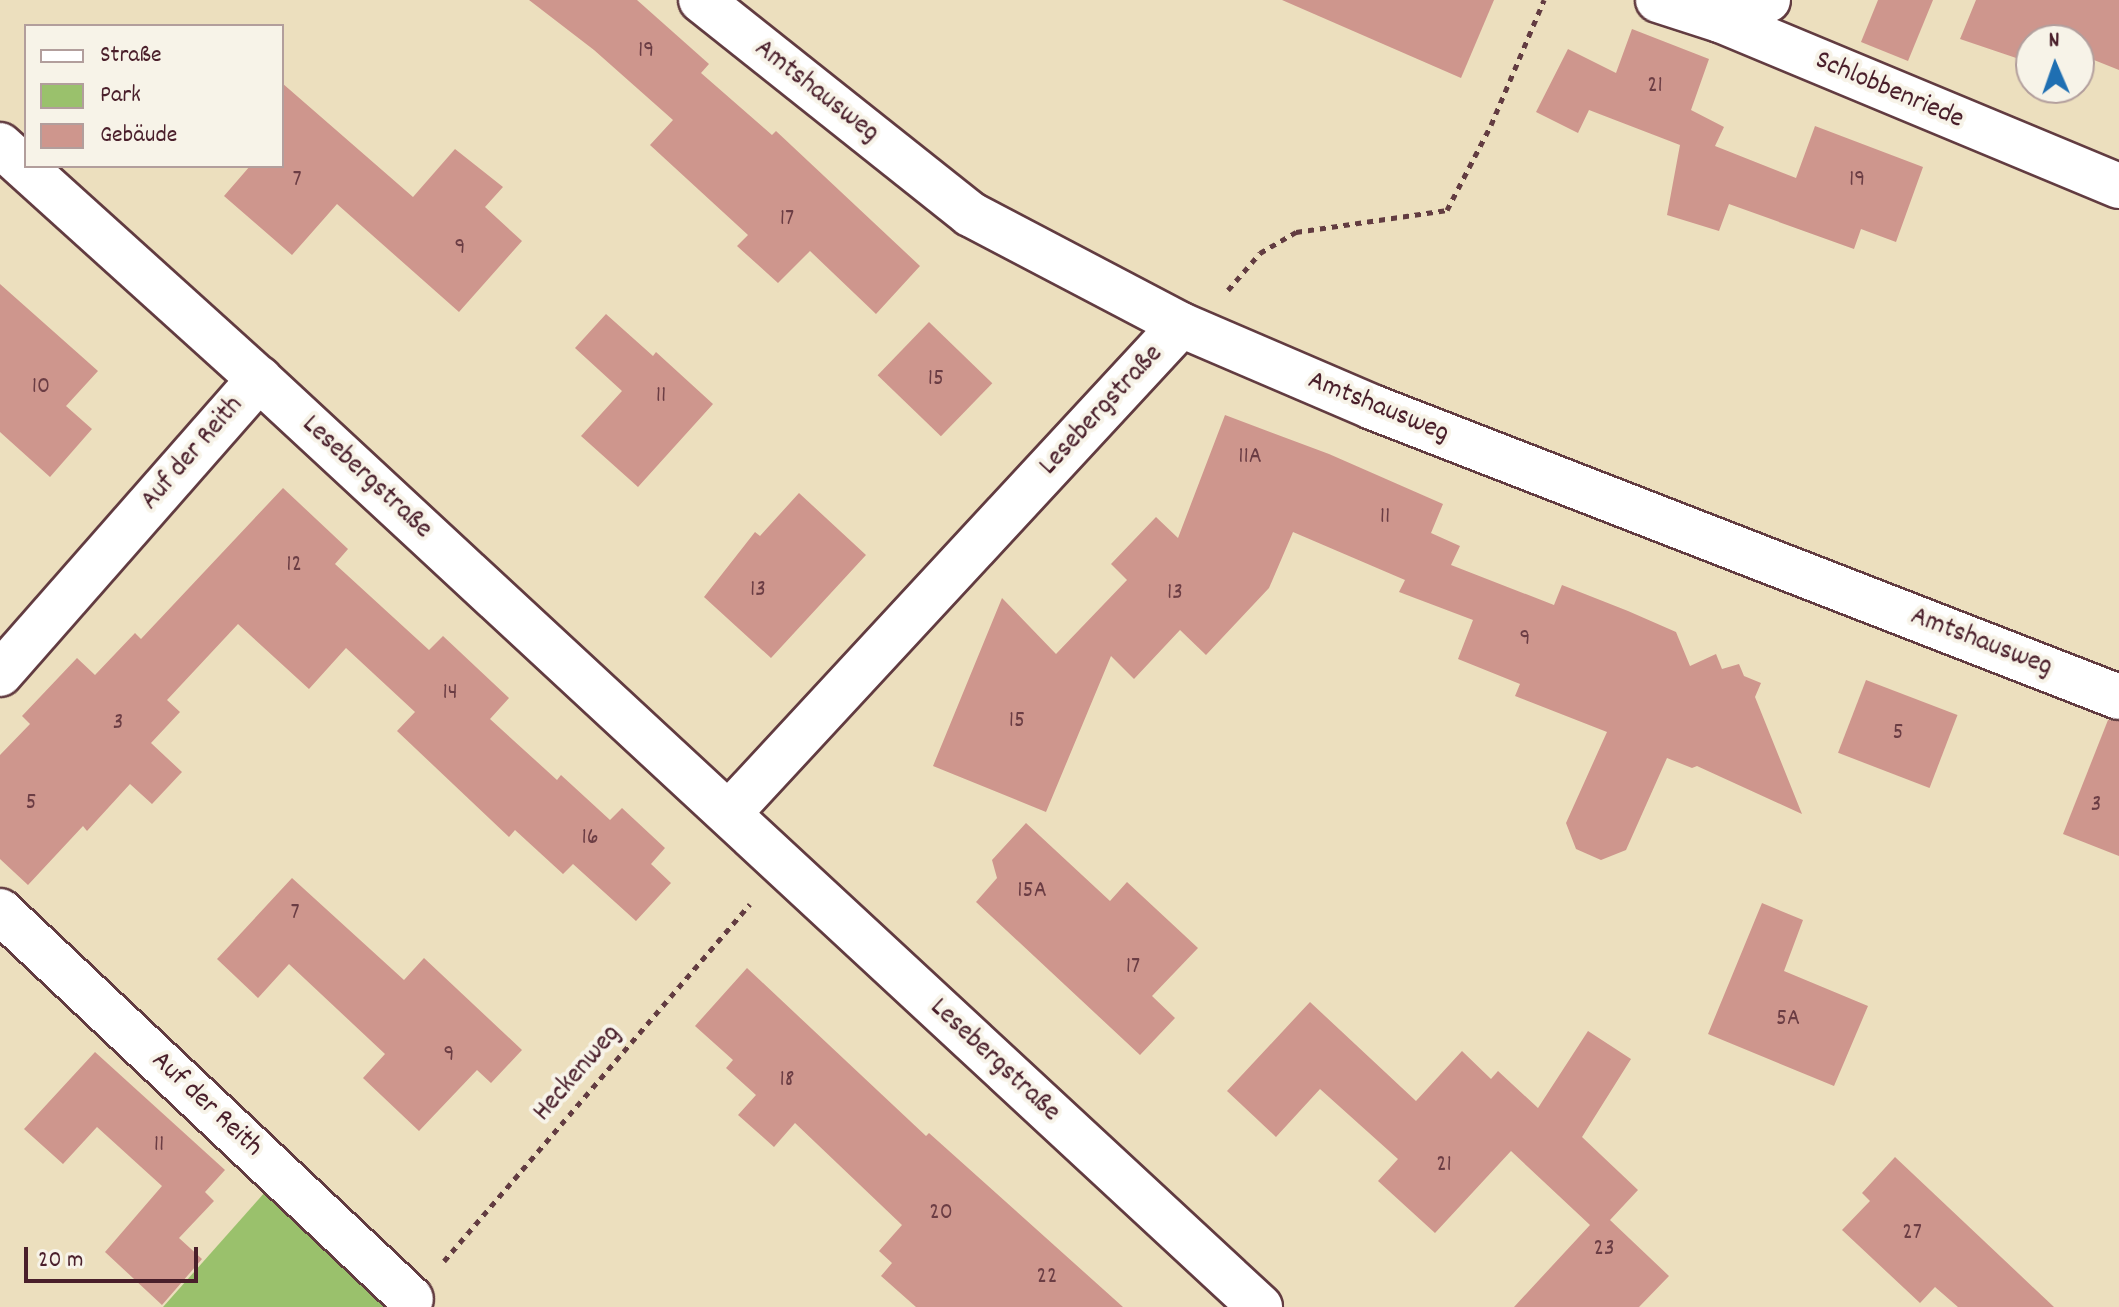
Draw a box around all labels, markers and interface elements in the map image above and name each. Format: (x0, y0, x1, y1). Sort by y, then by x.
legend (24, 24, 284, 168)
north arrow (2015, 24, 2095, 104)
text: N (2048, 26, 2060, 57)
street label: Amtshausweg (747, 33, 885, 151)
house number: 19 (638, 38, 654, 66)
text: Straße (100, 39, 162, 73)
street label: Schlobbenriede (1810, 45, 1968, 137)
house number: 21 (1647, 73, 1663, 101)
text: Park (100, 79, 141, 113)
text: Gebäude (100, 119, 177, 153)
house number: 7 (292, 167, 302, 195)
house number: 19 (1849, 167, 1865, 195)
house number: 17 (780, 206, 794, 234)
house number: 9 (455, 235, 465, 263)
street label: Lesebergstraße (1033, 339, 1171, 483)
street label: Amtshausweg (1303, 365, 1453, 451)
house number: 15 (928, 366, 944, 394)
house number: 10 (32, 374, 50, 402)
house number: 11 (656, 383, 666, 411)
street label: Auf der Reith (134, 390, 252, 518)
street label: Lesebergstraße (294, 409, 438, 547)
house number: 11A (1238, 444, 1262, 472)
house number: 11 (1380, 504, 1390, 532)
house number: 12 (286, 552, 302, 580)
house number: 13 (750, 577, 766, 605)
house number: 13 (1167, 580, 1183, 608)
street label: Amtshausweg (1905, 601, 2057, 685)
house number: 9 (1520, 626, 1530, 654)
house number: 14 (442, 680, 458, 708)
house number: 15 (1009, 708, 1025, 736)
house number: 3 (113, 710, 123, 738)
house number: 5 (1892, 720, 1904, 748)
house number: 5 (25, 790, 37, 818)
house number: 3 (2091, 792, 2101, 820)
house number: 16 (581, 825, 599, 853)
house number: 15A (1017, 878, 1047, 906)
house number: 7 (290, 900, 300, 928)
house number: 17 (1126, 954, 1140, 982)
street label: Lesebergstraße (922, 992, 1066, 1130)
house number: 5A (1776, 1006, 1800, 1034)
street label: Heckenweg (527, 1019, 629, 1129)
house number: 9 (444, 1042, 454, 1070)
street label: Auf der Reith (143, 1045, 269, 1165)
house number: 18 (780, 1067, 794, 1095)
house number: 11 (154, 1132, 164, 1160)
house number: 21 (1436, 1152, 1452, 1180)
house number: 20 (929, 1200, 953, 1228)
house number: 27 (1902, 1220, 1922, 1248)
scale bar (28, 1231, 202, 1281)
house number: 23 (1593, 1236, 1615, 1264)
text: 20 m (38, 1244, 84, 1278)
house number: 22 (1037, 1264, 1057, 1292)

